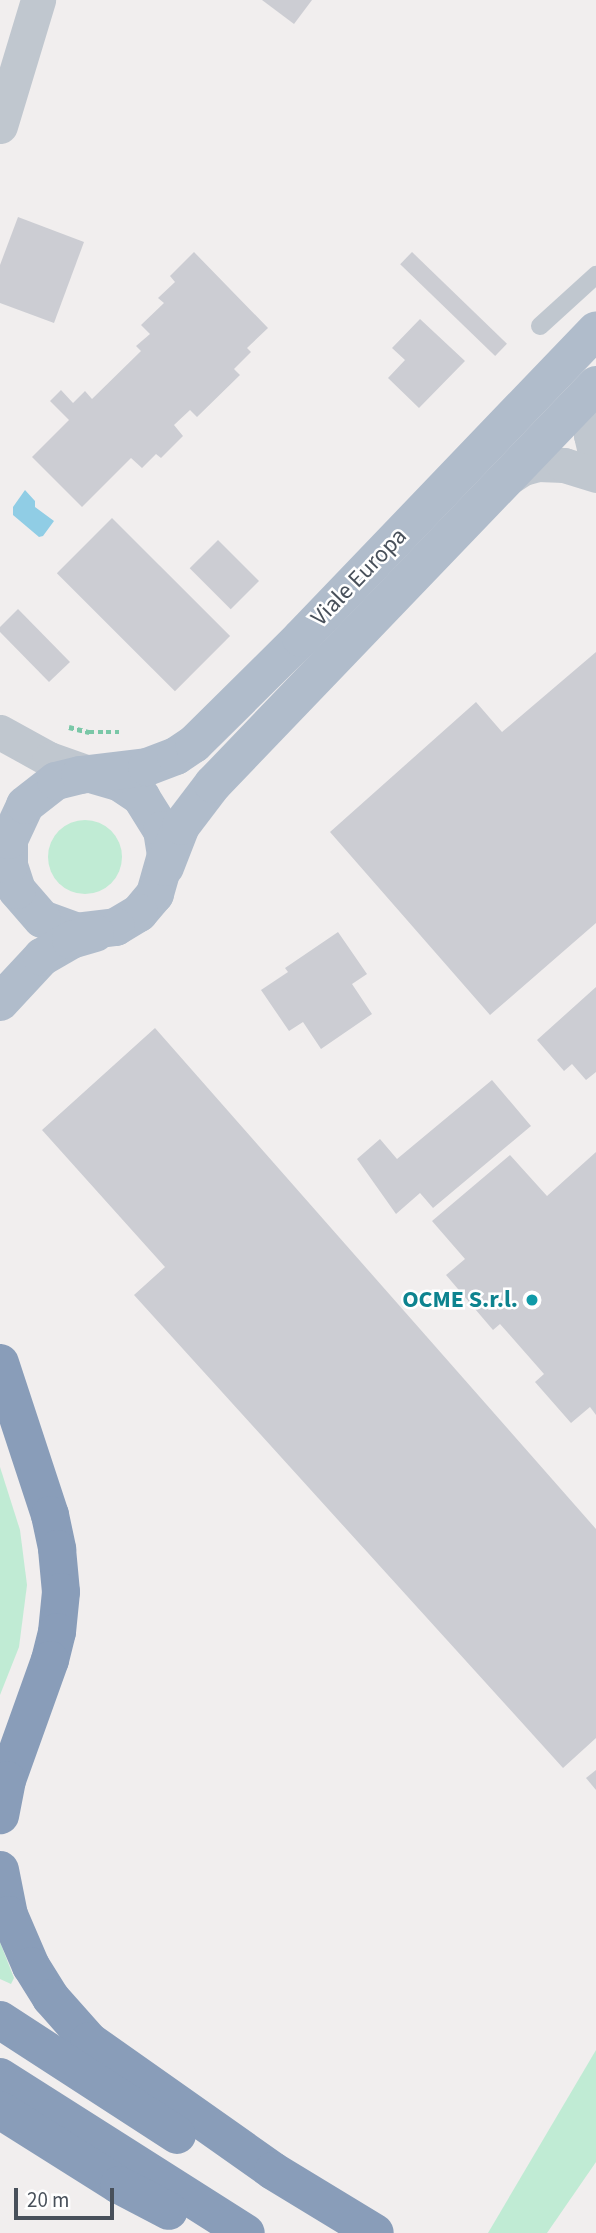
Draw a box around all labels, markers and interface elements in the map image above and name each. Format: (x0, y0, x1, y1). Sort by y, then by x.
street label: Viale Europa (305, 522, 413, 632)
place label: OCME S.r.l. (402, 1286, 518, 1314)
marker: OCME S.r.l. (524, 1292, 540, 1308)
scale bar (18, 2174, 117, 2218)
text: 20 m (27, 2185, 69, 2215)

